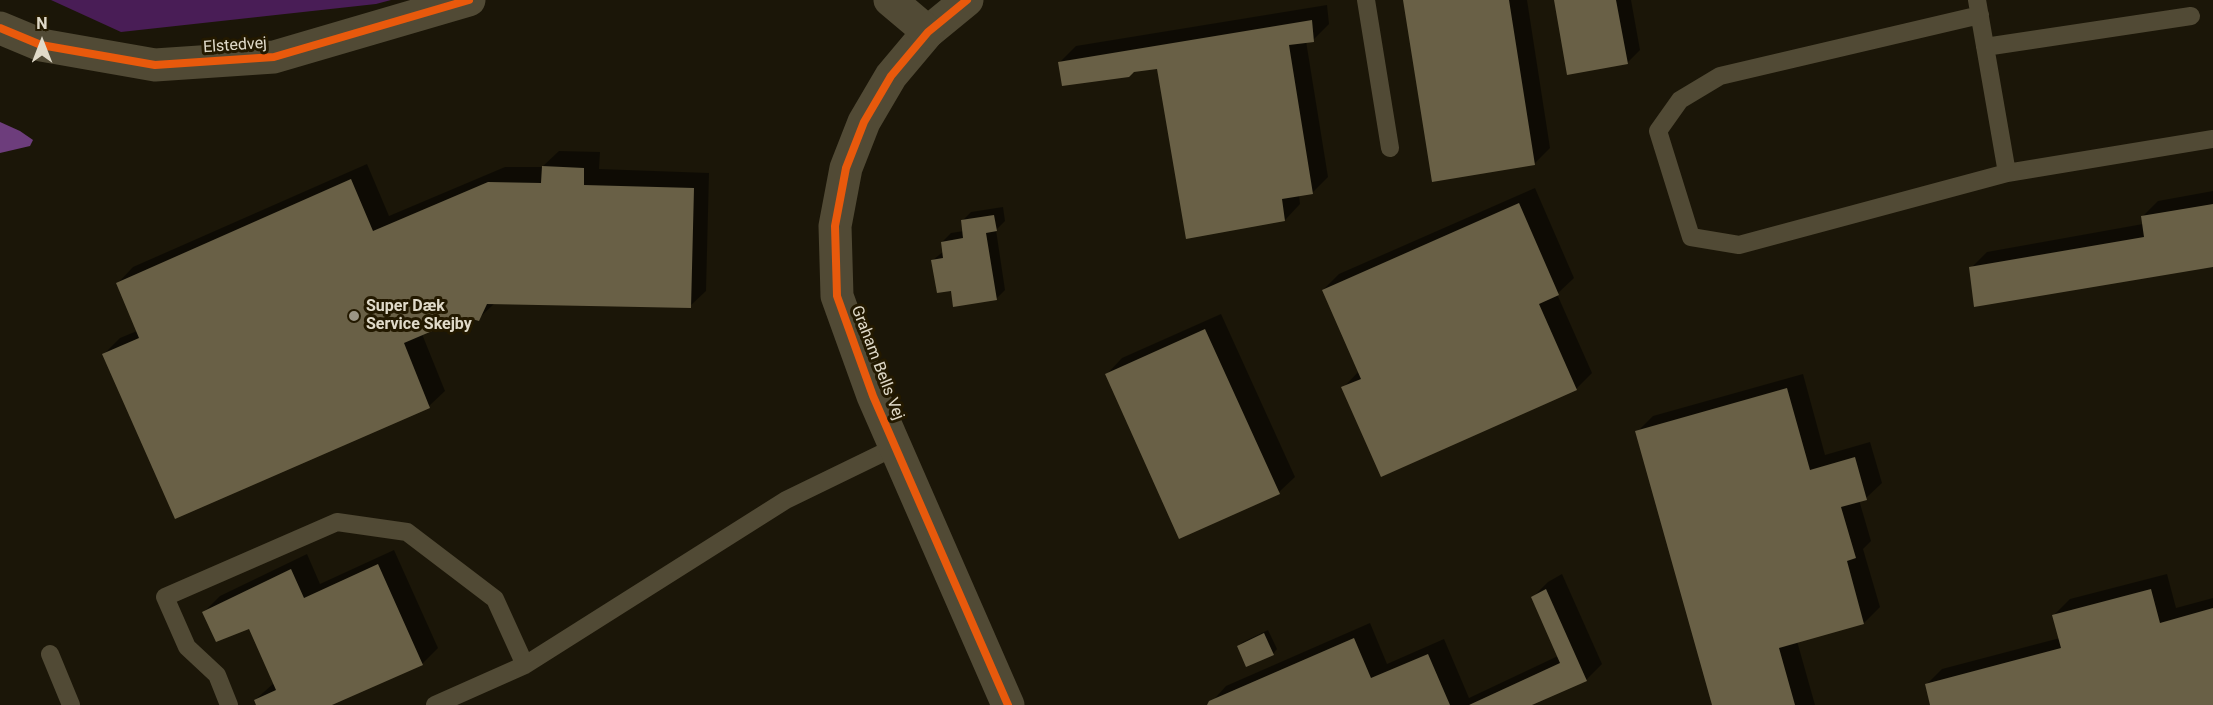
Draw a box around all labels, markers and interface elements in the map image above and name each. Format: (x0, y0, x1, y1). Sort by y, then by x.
north arrow (12, 12, 72, 72)
text: N (36, 14, 48, 33)
street label: Elstedvej (202, 34, 268, 58)
place label: Super Dæk Service Skejby (366, 297, 472, 335)
street label: Graham Bells Vej (846, 303, 908, 423)
marker: Super Dæk Service Skejby (347, 309, 361, 323)

